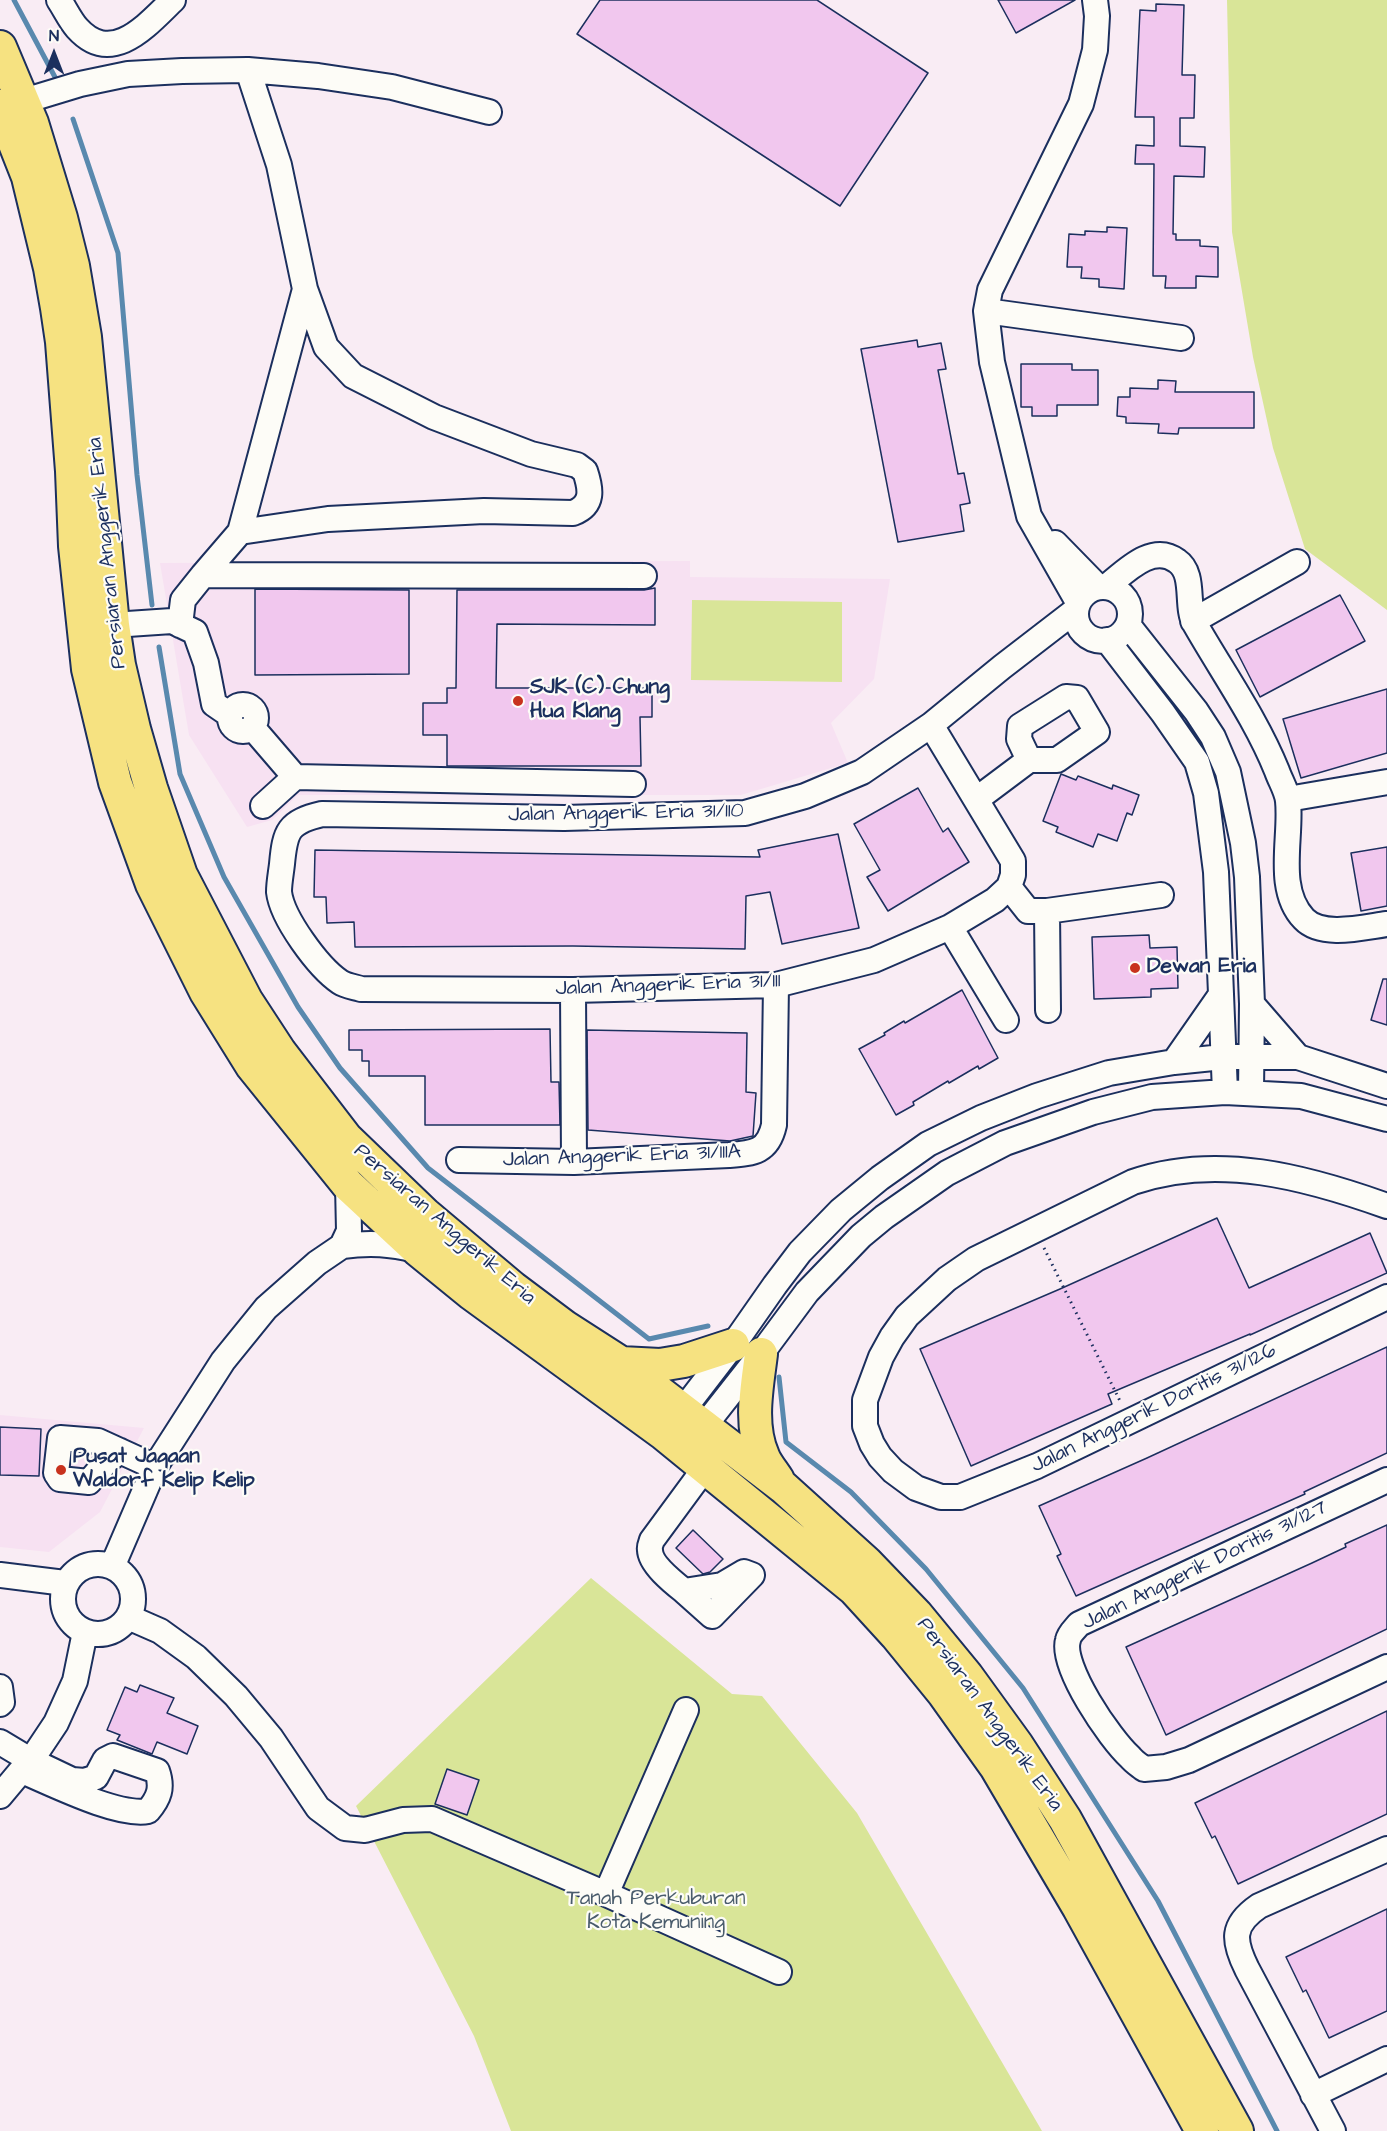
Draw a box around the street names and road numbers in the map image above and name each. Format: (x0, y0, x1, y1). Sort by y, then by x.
street label: Persiaran Anggerik Eria (83, 436, 133, 670)
street label: Jalan Anggerik Eria 31/110 (508, 799, 744, 829)
street label: Jalan Anggerik Eria 31/111 (555, 969, 781, 1003)
street label: Persiaran Anggerik Eria (348, 1139, 540, 1311)
street label: Jalan Anggerik Eria 31/111A (502, 1140, 742, 1174)
street label: Jalan Anggerik Doritis 31/126 (1027, 1339, 1281, 1479)
street label: Jalan Anggerik Doritis 31/127 (1079, 1496, 1331, 1636)
street label: Persiaran Anggerik Eria (910, 1613, 1068, 1817)

